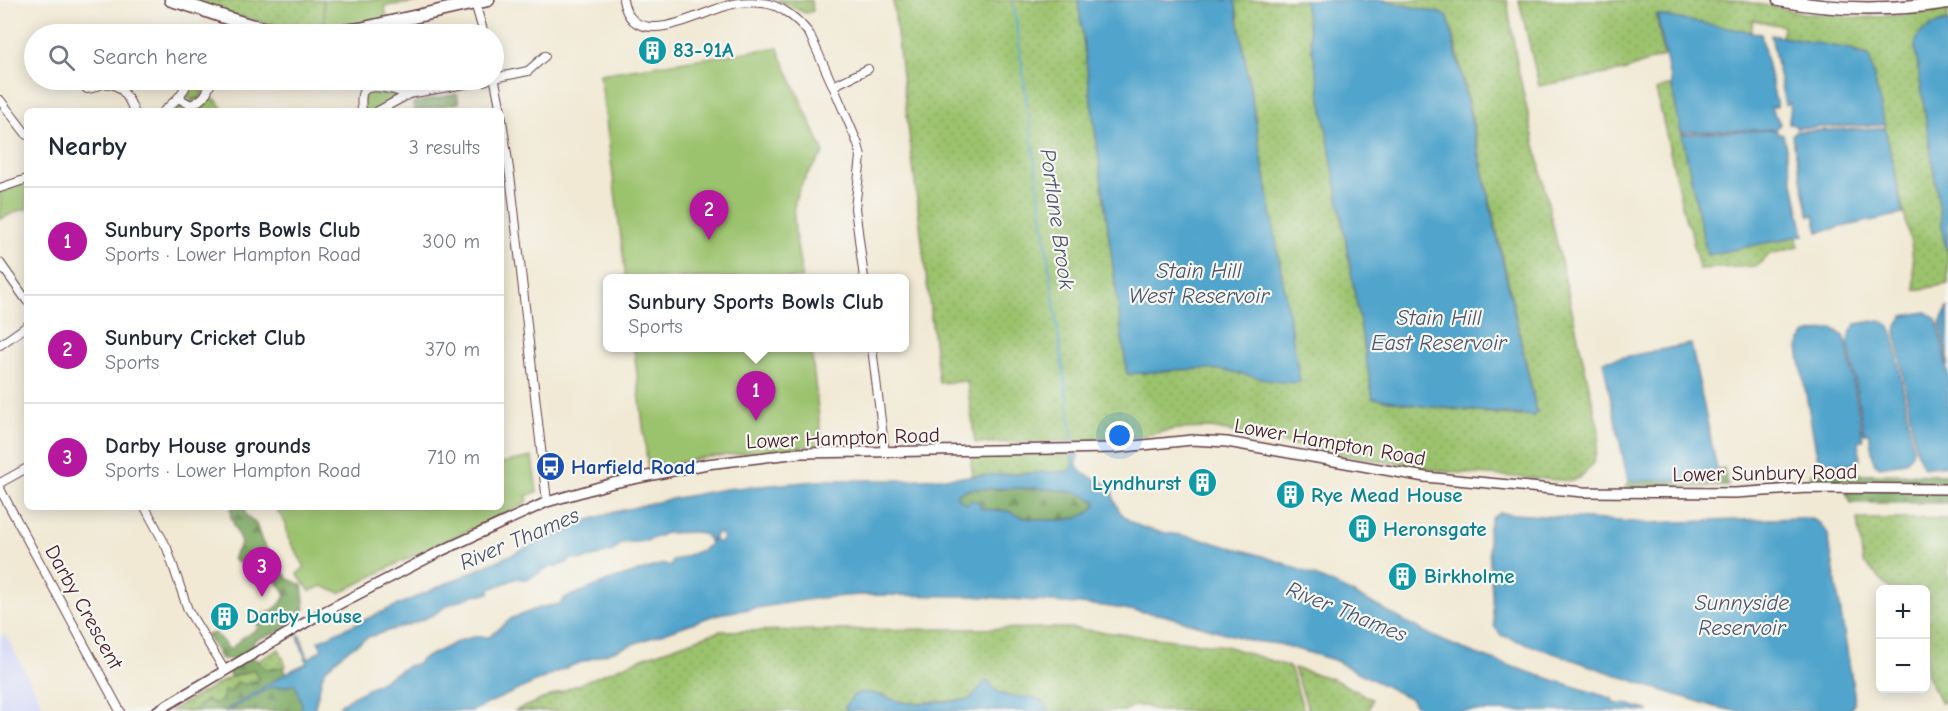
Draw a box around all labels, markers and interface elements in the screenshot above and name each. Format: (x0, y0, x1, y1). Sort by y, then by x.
search box (24, 24, 504, 90)
building icon: 83-91A (636, 34, 668, 66)
place label: 83-91A (673, 38, 734, 62)
icon: search (45, 41, 78, 74)
text: Search here (93, 44, 208, 70)
text: Nearby (48, 132, 127, 162)
text: 3 results (409, 136, 480, 159)
water label: Portlane Brook (1034, 147, 1080, 292)
pin: 2 (690, 190, 728, 240)
text: Sunbury Sports Bowls Club (105, 217, 360, 243)
text: 1 (64, 230, 71, 253)
text: 300 m (422, 230, 480, 253)
text: Sports · Lower Hampton Road (105, 243, 361, 266)
water label: Stain Hill West Reservoir (1129, 258, 1270, 309)
popup (603, 274, 909, 352)
text: Sunbury Sports Bowls Club (628, 289, 884, 315)
water label: Stain Hill East Reservoir (1371, 305, 1508, 356)
text: Sports (628, 315, 683, 338)
text: Sunbury Cricket Club (105, 325, 305, 351)
text: 2 (63, 338, 72, 361)
text: 370 m (425, 338, 480, 361)
text: Sports (105, 351, 159, 374)
pin: 1 (736, 372, 776, 421)
street label: Lower Hampton Road (1232, 413, 1428, 471)
your location (1105, 421, 1134, 450)
street label: Lower Hampton Road (746, 423, 940, 453)
text: Darby House grounds (105, 433, 311, 459)
text: 3 (63, 446, 72, 469)
text: 710 m (427, 446, 480, 469)
bus stop icon: Harfield Road (534, 451, 566, 483)
place label: Harfield Road (571, 455, 695, 479)
text: Sports · Lower Hampton Road (105, 459, 361, 482)
street label: Lower Sunbury Road (1672, 459, 1858, 487)
building icon: Lyndhurst (1186, 467, 1218, 499)
place label: Lyndhurst (1092, 471, 1182, 495)
building icon: Rye Mead House (1274, 479, 1306, 511)
place label: Rye Mead House (1311, 483, 1463, 507)
water label: River Thames (456, 502, 584, 576)
building icon: Heronsgate (1346, 513, 1378, 545)
place label: Heronsgate (1383, 517, 1487, 541)
street label: Darby Crescent (40, 541, 128, 674)
pin: 3 (242, 548, 282, 597)
building icon: Birkholme (1387, 560, 1419, 592)
place label: Birkholme (1424, 564, 1515, 588)
water label: River Thames (1283, 576, 1411, 648)
map controls (1876, 585, 1930, 693)
button: + (1876, 585, 1930, 639)
water label: Sunnyside Reservoir (1695, 590, 1789, 641)
building icon: Darby House (209, 600, 241, 632)
place label: Darby House (246, 604, 362, 628)
button: − (1876, 639, 1930, 693)

